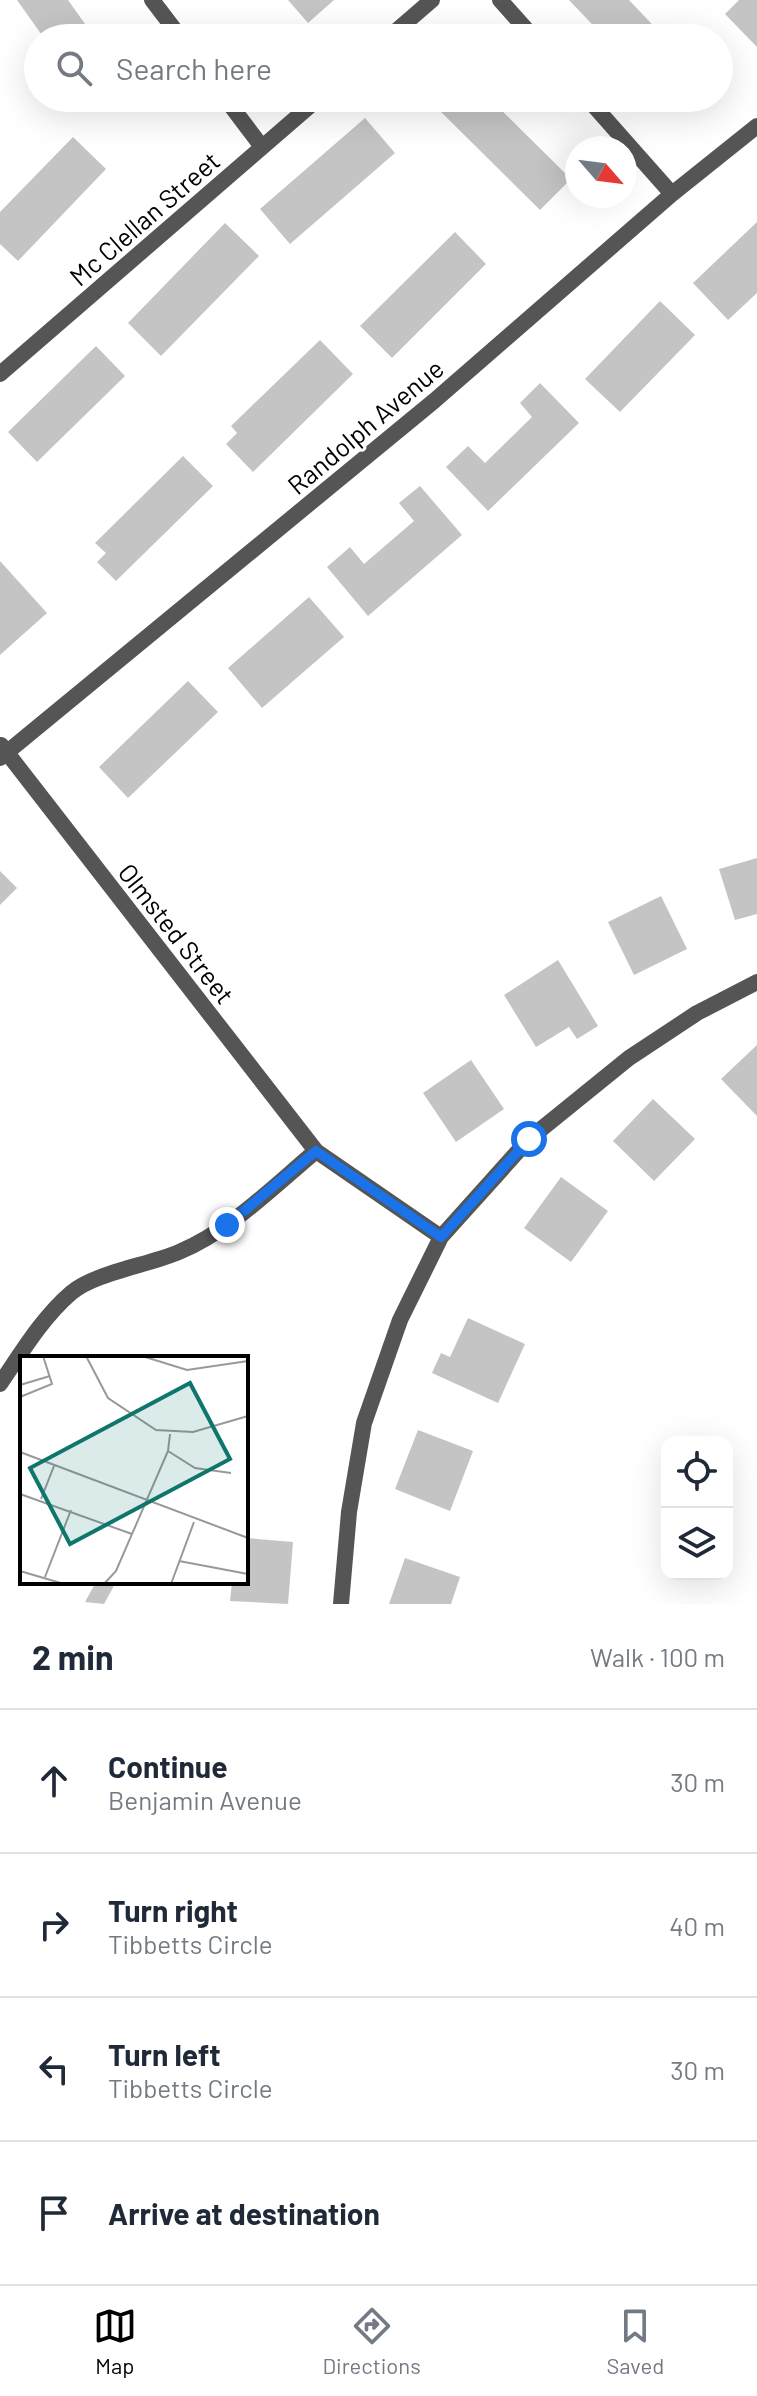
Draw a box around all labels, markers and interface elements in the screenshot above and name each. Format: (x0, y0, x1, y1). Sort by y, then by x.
search box (24, 24, 733, 112)
icon: search (52, 46, 96, 90)
text: Search here (116, 50, 272, 86)
north arrow (565, 136, 637, 208)
street label: Mc Clellan Street (63, 145, 225, 291)
street label: Randolph Avenue (281, 352, 449, 500)
street label: Olmsted Street (113, 857, 241, 1009)
route start (511, 1121, 547, 1157)
route end (209, 1207, 245, 1243)
inset map (20, 1356, 248, 1584)
map controls (661, 1436, 733, 1580)
button: locate (661, 1436, 733, 1508)
button: layers (661, 1508, 733, 1580)
text: 2 min (32, 1636, 114, 1677)
text: Walk · 100 m (590, 1641, 725, 1672)
text: Continue (108, 1748, 228, 1784)
icon: ahead (32, 1759, 76, 1803)
text: 30 m (670, 1766, 725, 1797)
text: Benjamin Avenue (108, 1784, 302, 1815)
text: Turn right (108, 1892, 238, 1928)
icon: right (32, 1903, 76, 1947)
text: 40 m (669, 1910, 725, 1941)
text: Tibbetts Circle (108, 1928, 273, 1959)
text: Turn left (108, 2036, 221, 2072)
icon: left (32, 2047, 76, 2091)
text: 30 m (670, 2054, 725, 2085)
text: Tibbetts Circle (108, 2072, 273, 2103)
icon: arrive (32, 2191, 76, 2235)
text: Arrive at destination (108, 2195, 380, 2231)
tab: Map (93, 2304, 137, 2378)
tab: Directions (322, 2304, 421, 2378)
tab: Saved (606, 2304, 664, 2378)

